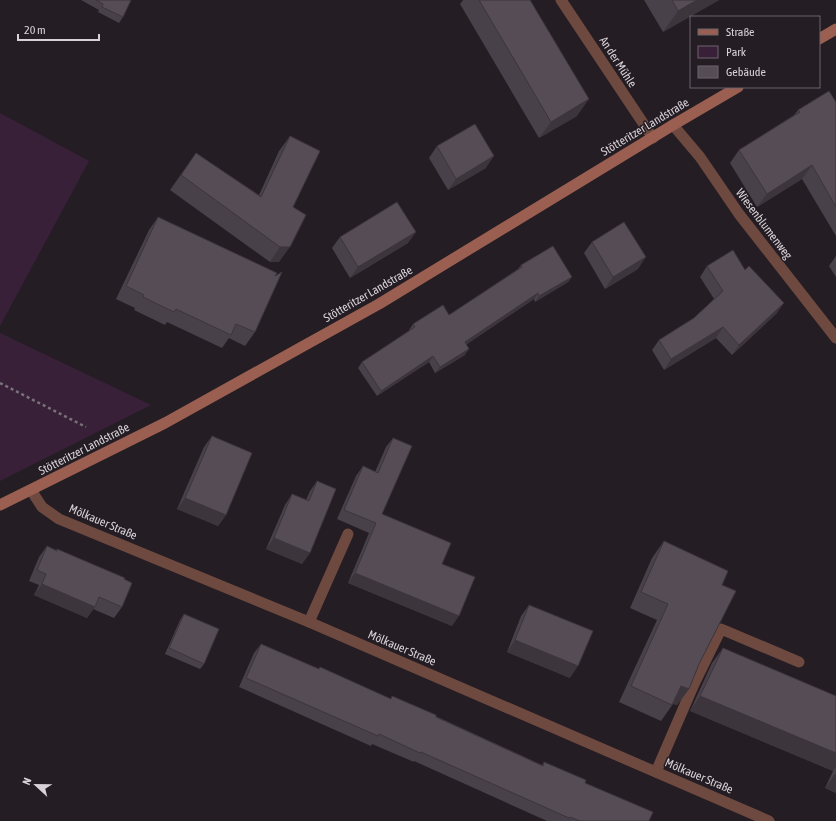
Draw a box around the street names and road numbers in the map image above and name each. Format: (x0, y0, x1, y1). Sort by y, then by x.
street label: An der Mühle (596, 34, 640, 90)
street label: Stötteritzer Landstraße (598, 95, 692, 159)
street label: Wiesenblumenweg (733, 186, 796, 263)
street label: Stötteritzer Landstraße (321, 263, 415, 325)
street label: Stötteritzer Landstraße (36, 420, 132, 478)
street label: Mölkauer Straße (67, 501, 139, 543)
street label: Mölkauer Straße (366, 627, 438, 669)
street label: Mölkauer Straße (663, 755, 735, 797)

